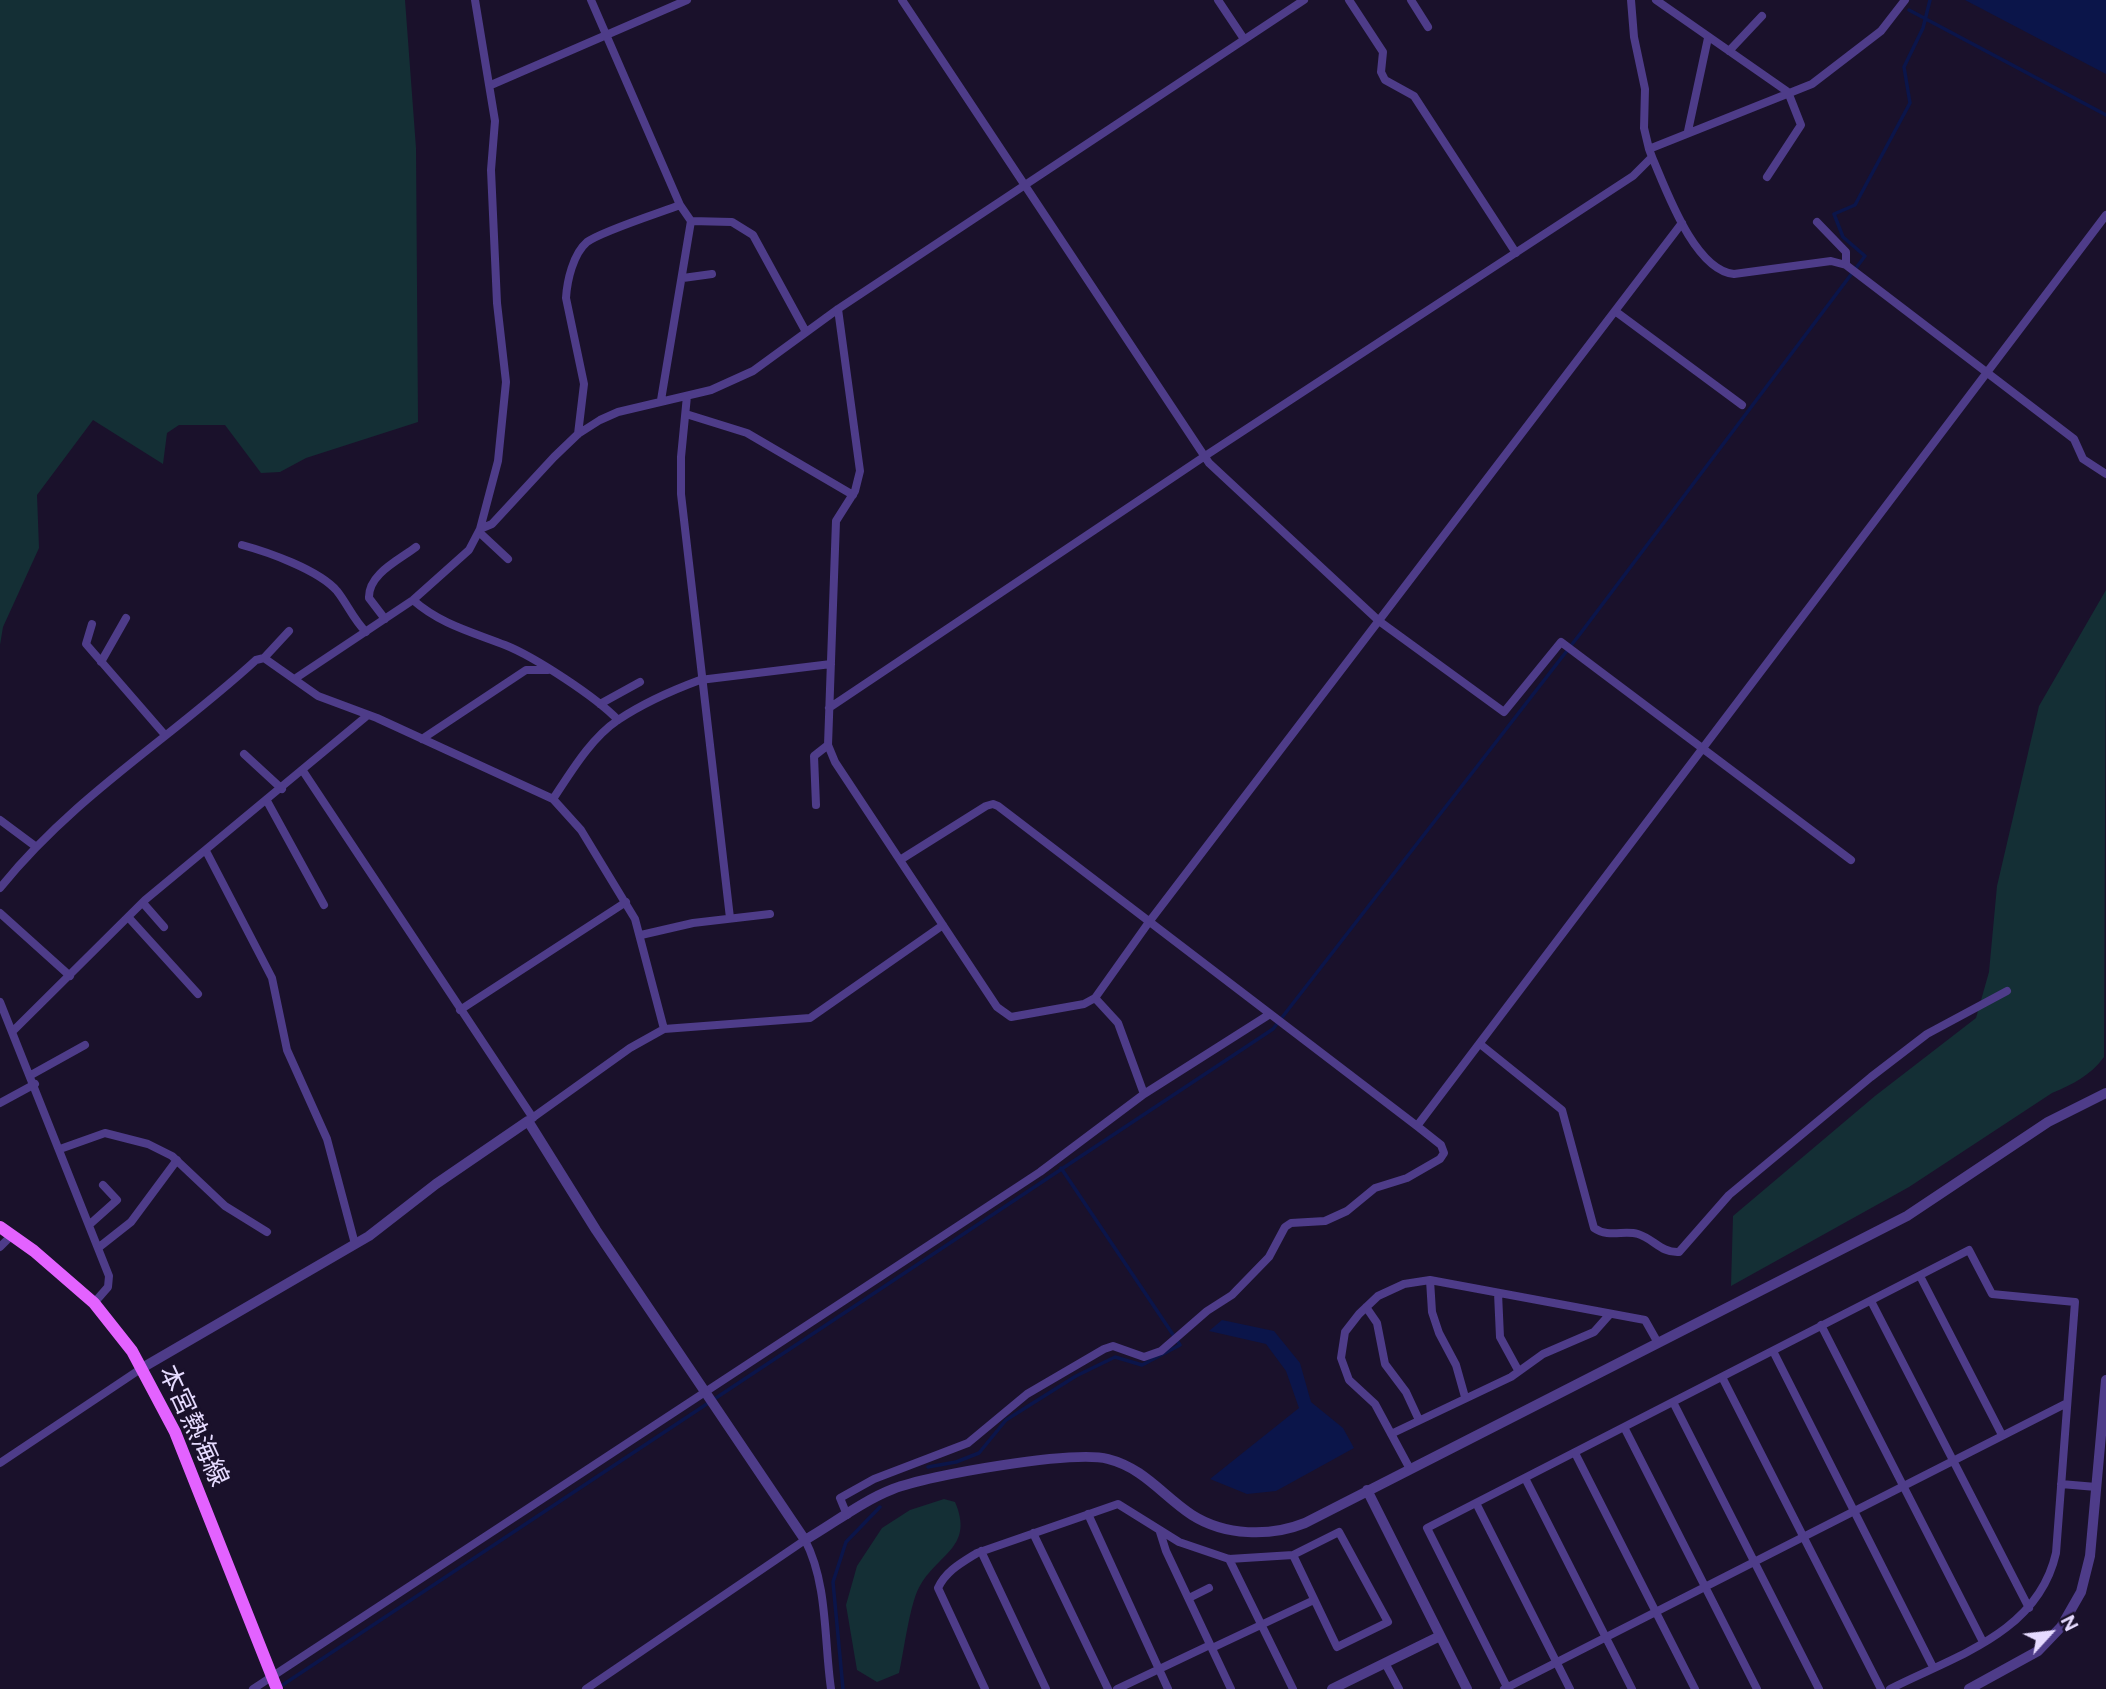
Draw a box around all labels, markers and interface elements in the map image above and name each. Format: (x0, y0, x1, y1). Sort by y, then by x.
street label: 本宮熱海線 (151, 1360, 235, 1492)
north arrow (2015, 1598, 2085, 1668)
text: N (2056, 1611, 2083, 1635)

